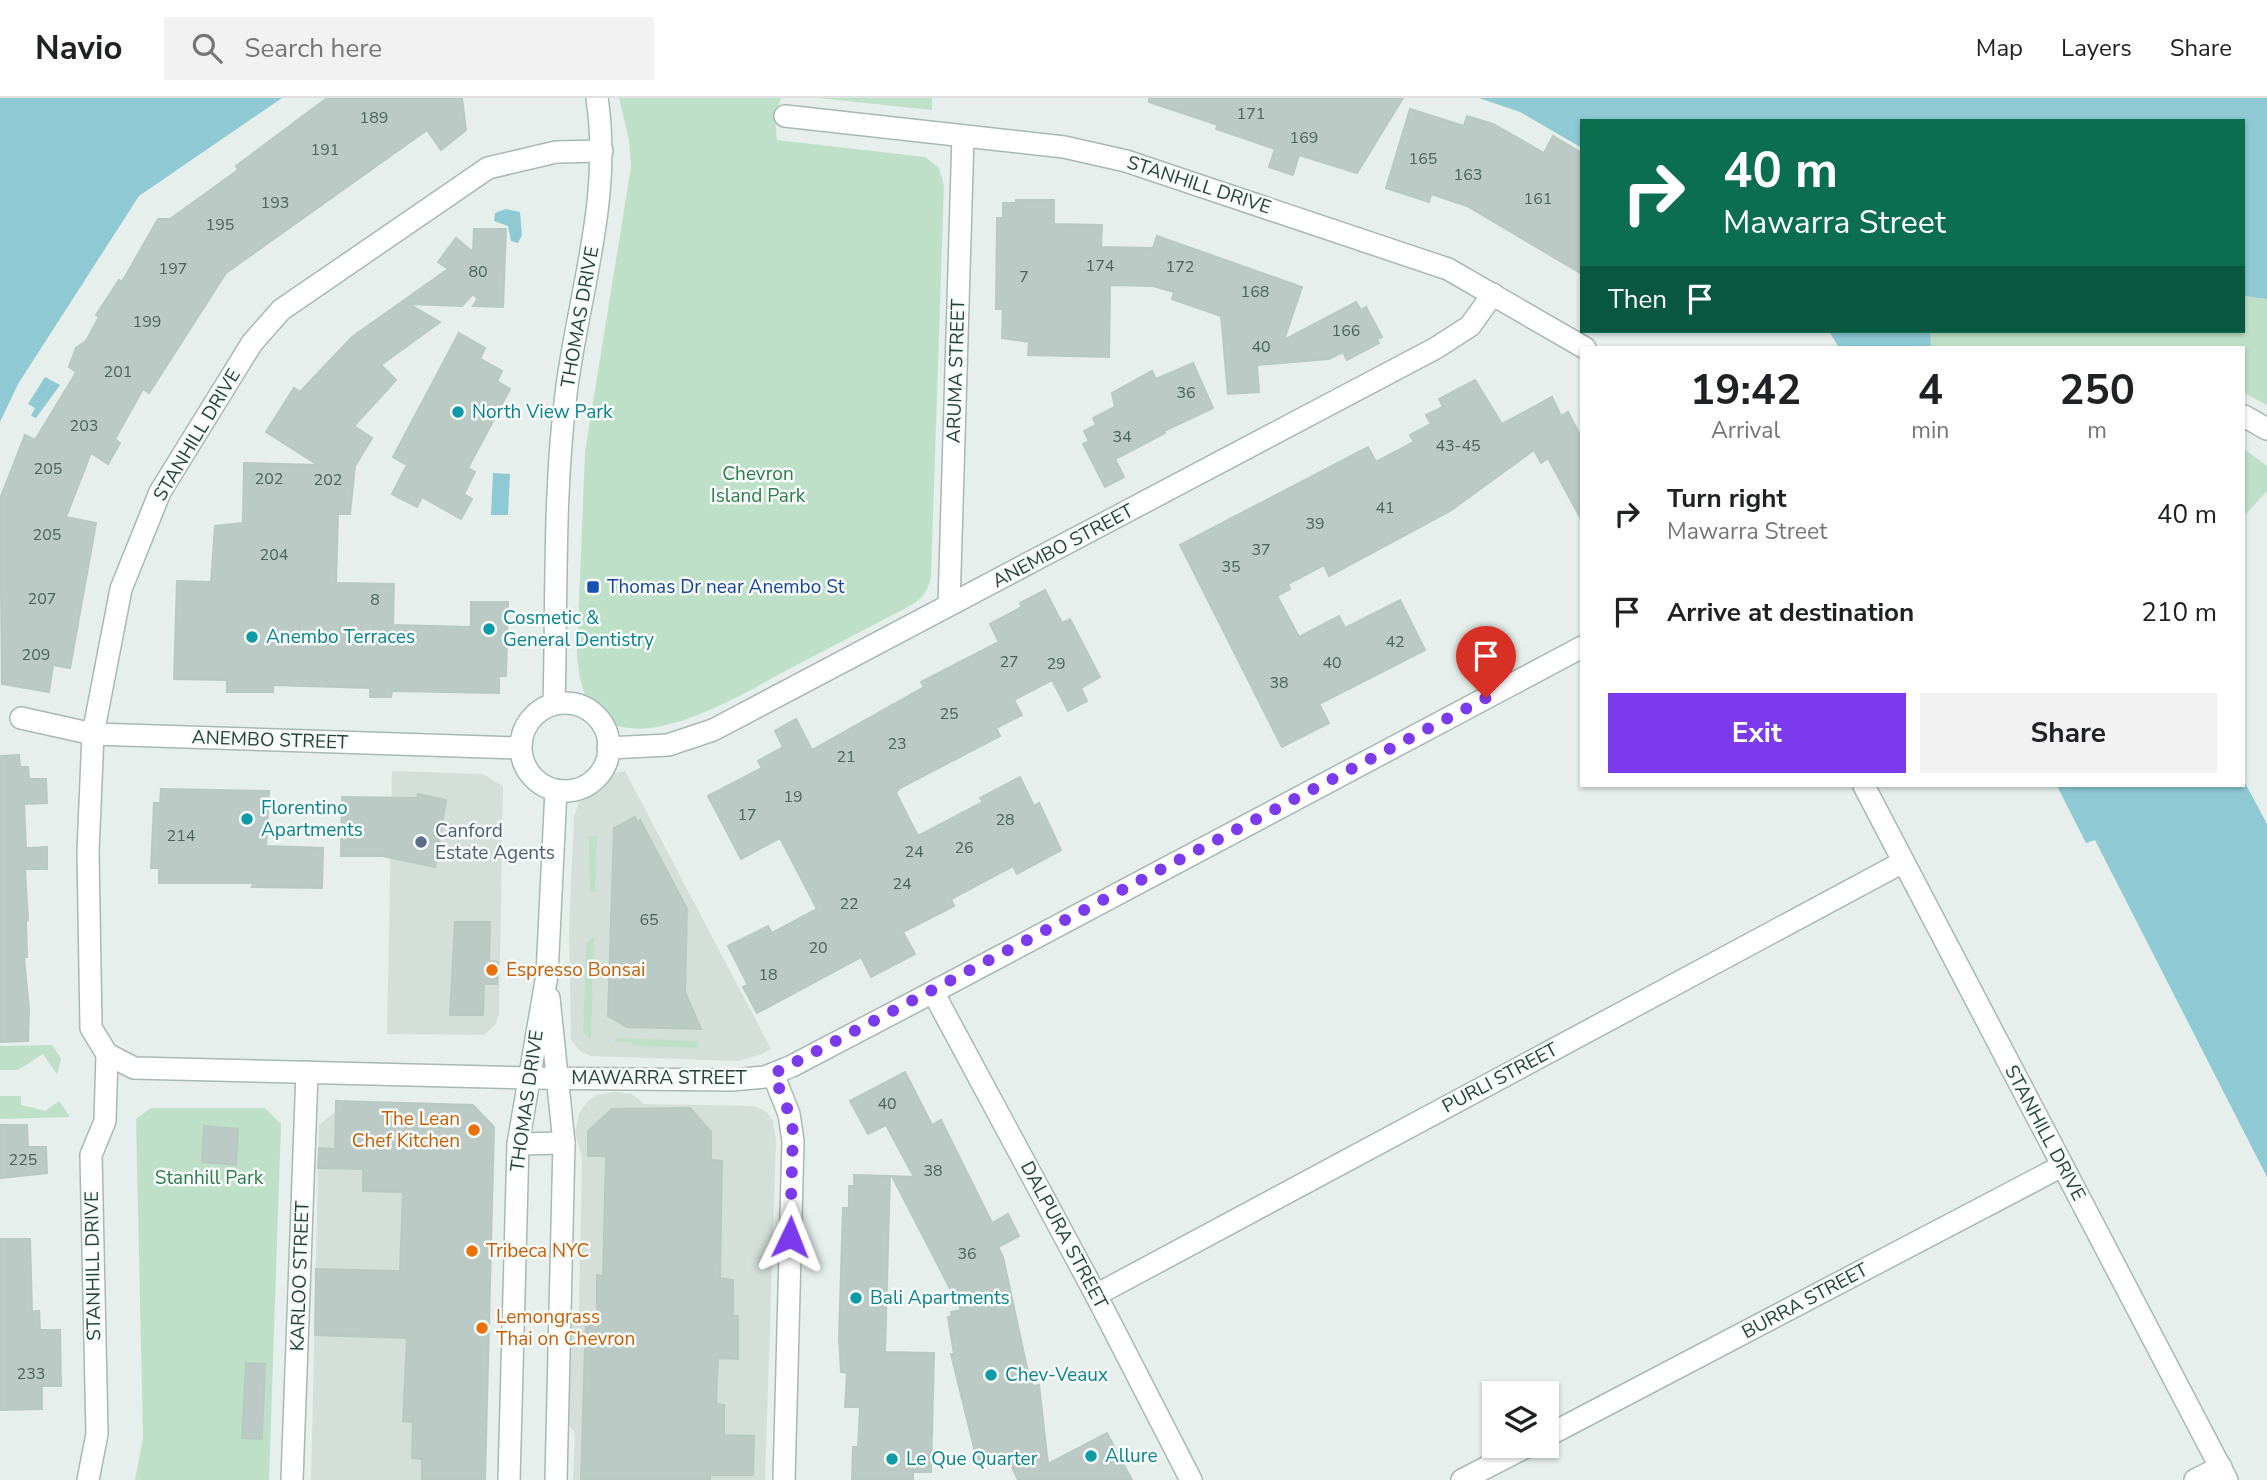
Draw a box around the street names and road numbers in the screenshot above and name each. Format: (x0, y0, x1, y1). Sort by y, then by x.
street label: STANHILL DRIVE (1124, 149, 1274, 221)
street label: THOMAS DRIVE (555, 244, 605, 390)
street label: ARUMA STREET (940, 298, 972, 444)
street label: STANHILL DRIVE (147, 364, 247, 506)
street label: ANEMBO STREET (988, 498, 1139, 594)
street label: ANEMBO STREET (191, 724, 349, 756)
street label: THOMAS DRIVE (504, 1028, 550, 1174)
street label: PURLI STREET (1438, 1036, 1563, 1119)
street label: STANHILL DRIVE (1998, 1061, 2092, 1205)
street label: MAWARRA STREET (571, 1065, 747, 1091)
street label: DALPURA STREET (1014, 1156, 1114, 1314)
street label: STANHILL DRIVE (79, 1191, 107, 1341)
street label: KARLOO STREET (284, 1200, 316, 1352)
street label: BURRA STREET (1737, 1257, 1873, 1345)

